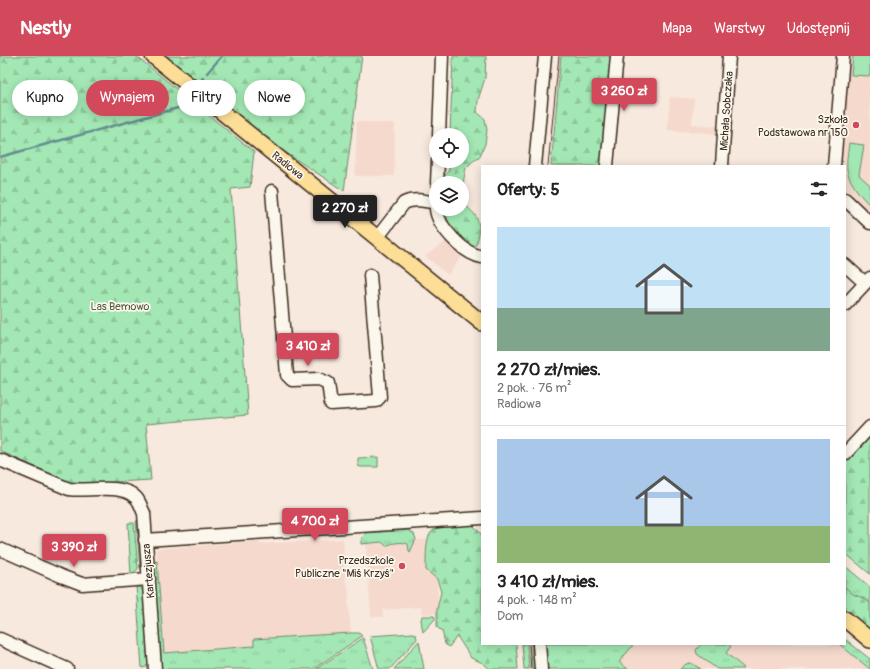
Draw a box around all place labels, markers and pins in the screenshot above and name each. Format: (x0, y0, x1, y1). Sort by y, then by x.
pin: 3 260 zł (583, 78, 665, 112)
place label: Szkoła Podstawowa nr 150 (758, 113, 848, 139)
marker: Szkoła Podstawowa nr 150 (851, 120, 861, 130)
pin: 2 270 zł (304, 195, 386, 229)
pin: 3 410 zł (267, 333, 349, 367)
pin: 4 700 zł (274, 508, 356, 542)
pin: 3 390 zł (33, 534, 115, 568)
place label: Przedszkole Publiczne "Miś Krzyś" (295, 554, 395, 580)
marker: Przedszkole Publiczne "Miś Krzyś" (397, 561, 407, 571)

